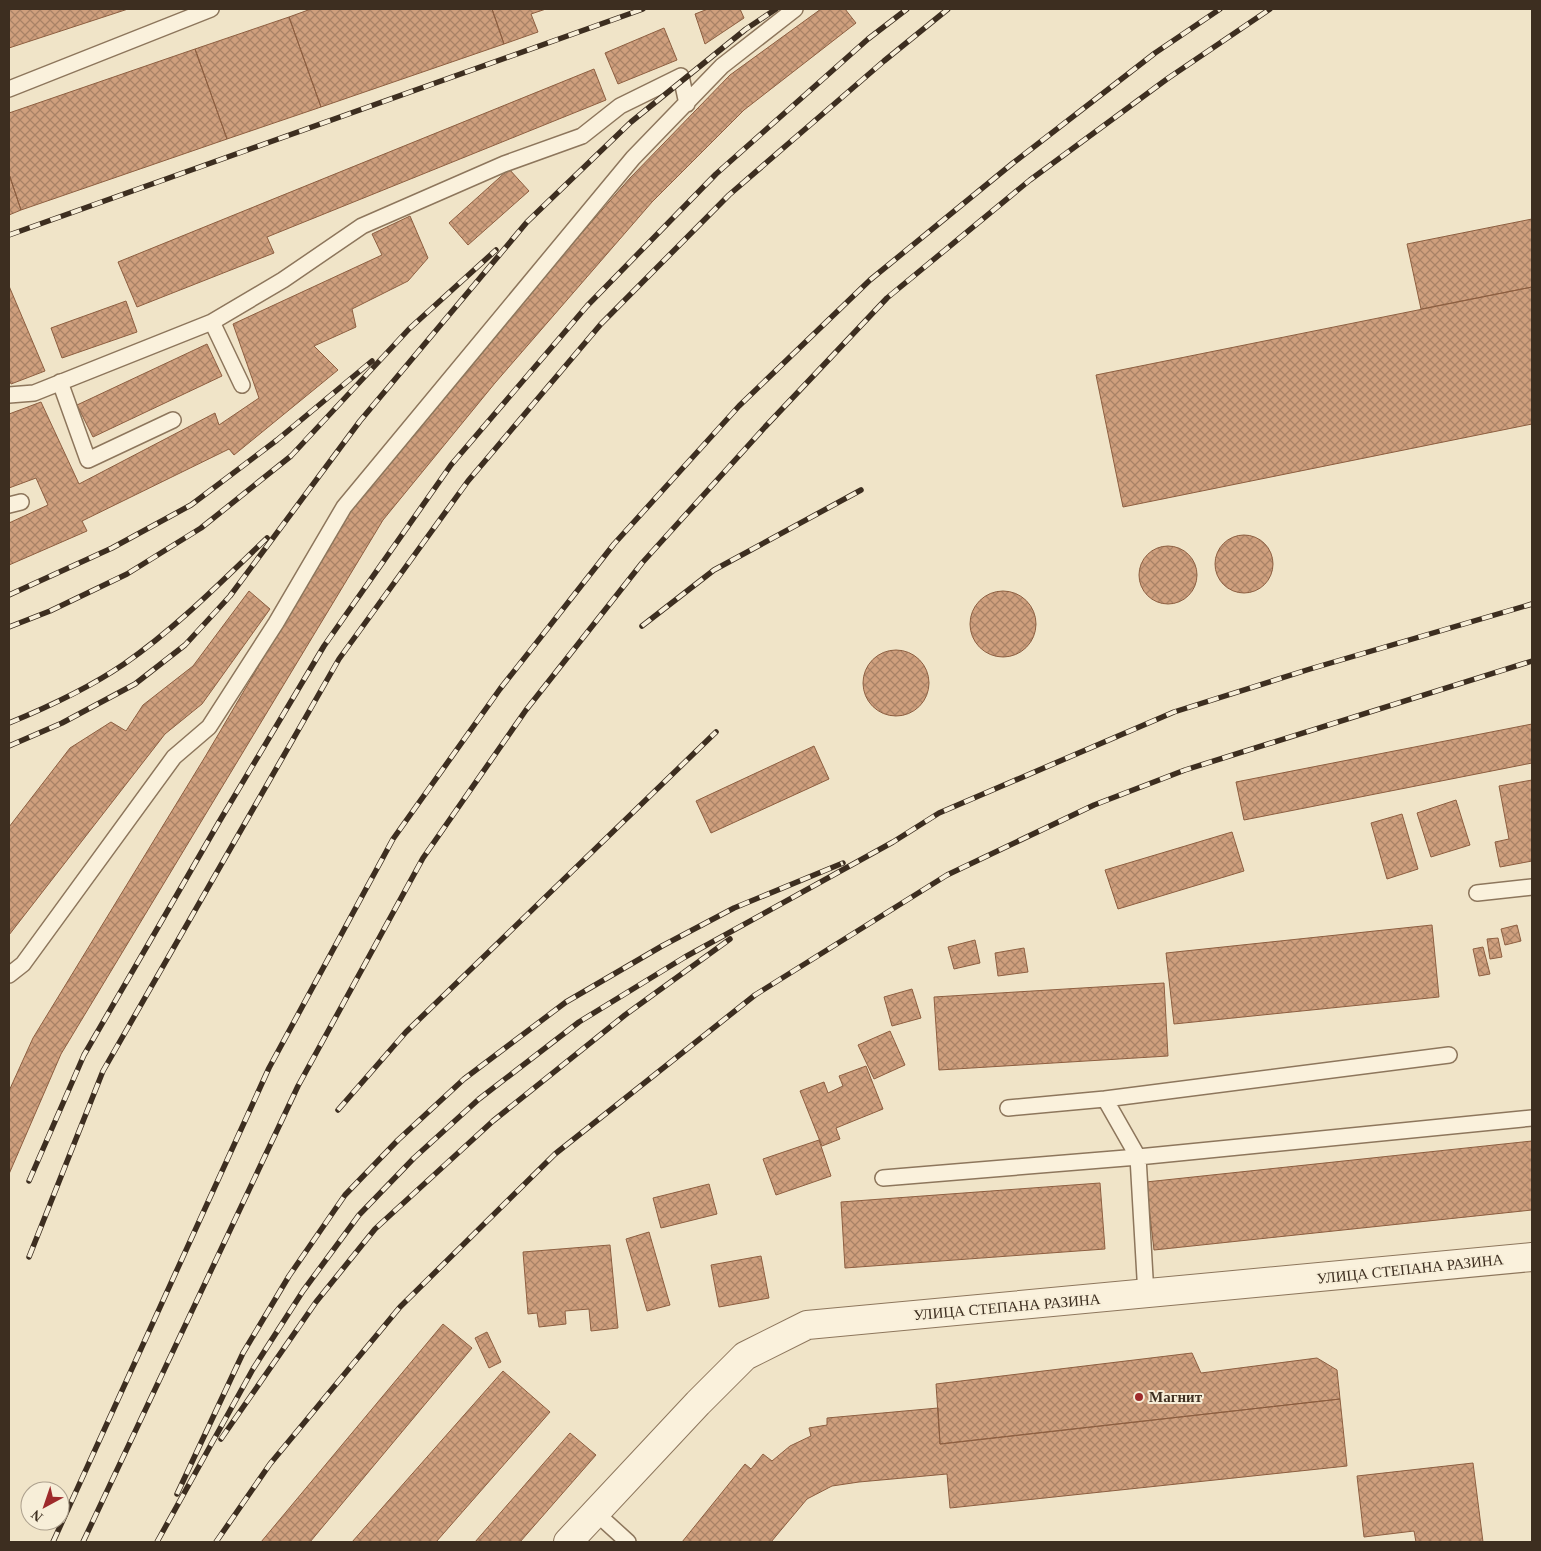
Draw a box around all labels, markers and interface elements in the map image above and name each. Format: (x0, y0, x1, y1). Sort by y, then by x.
street label: УЛИЦА СТЕПАНА РАЗИНА (1316, 1251, 1504, 1287)
street label: УЛИЦА СТЕПАНА РАЗИНА (913, 1291, 1101, 1323)
place label: Магнит (1149, 1389, 1203, 1405)
marker: Магнит (1133, 1391, 1145, 1403)
north arrow (20, 1481, 70, 1531)
text: N (28, 1507, 46, 1525)

